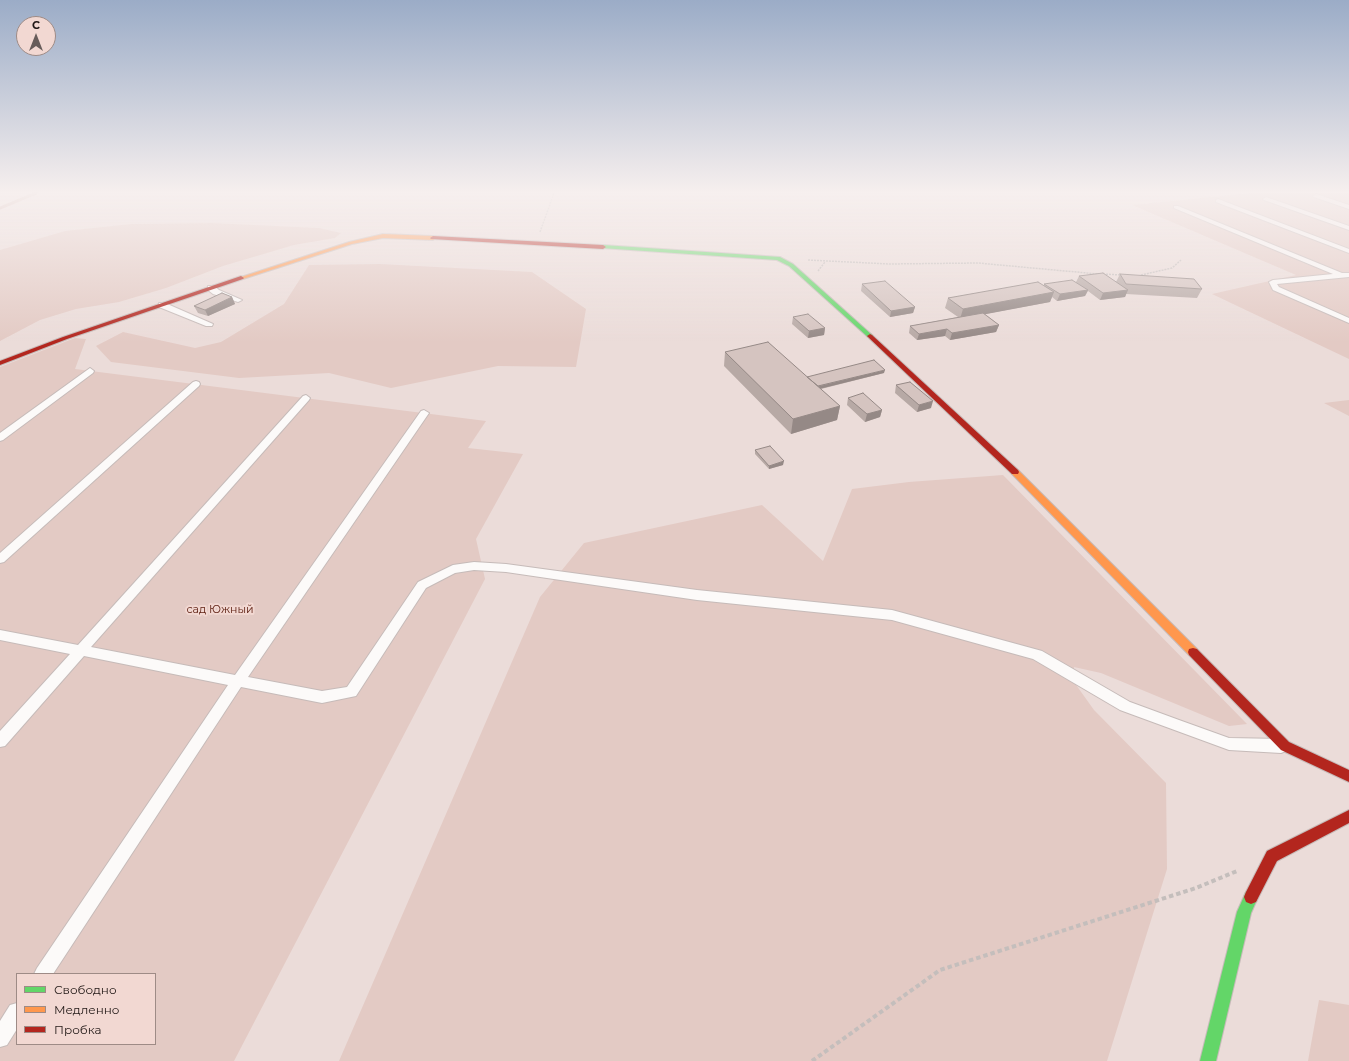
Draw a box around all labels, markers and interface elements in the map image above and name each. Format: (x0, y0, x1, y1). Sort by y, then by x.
north arrow (16, 16, 56, 56)
text: С (32, 18, 40, 32)
park label: сад Южный (186, 603, 254, 617)
legend (16, 973, 156, 1045)
text: Свободно (54, 982, 117, 997)
text: Медленно (54, 1002, 119, 1017)
text: Пробка (54, 1022, 102, 1037)

